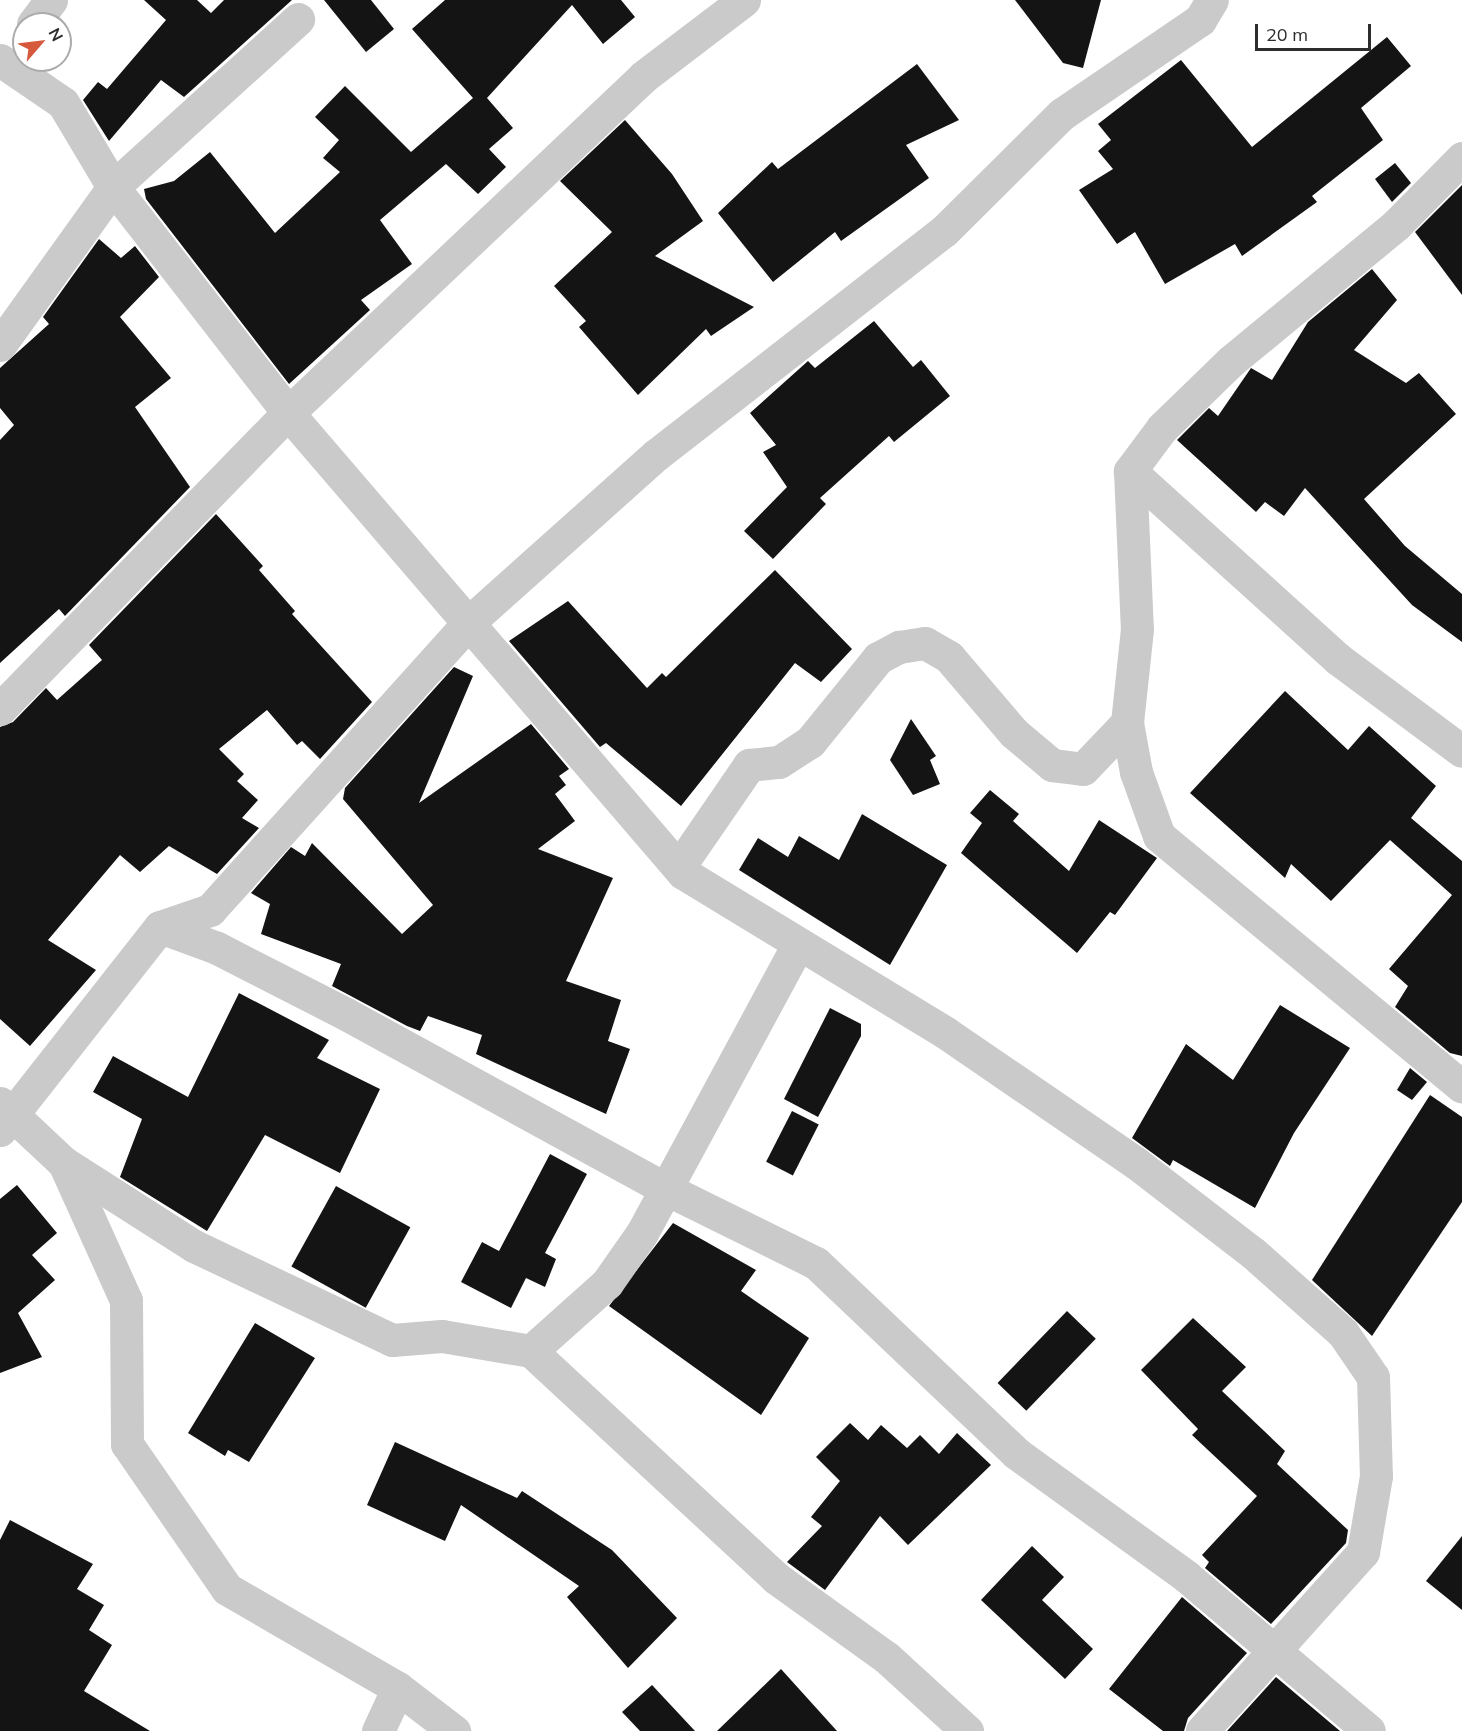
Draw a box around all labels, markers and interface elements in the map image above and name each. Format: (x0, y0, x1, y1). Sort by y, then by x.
north arrow (12, 12, 72, 72)
scale bar (1258, 12, 1374, 50)
text: 20 m (1266, 23, 1308, 46)
text: N (44, 24, 68, 45)

